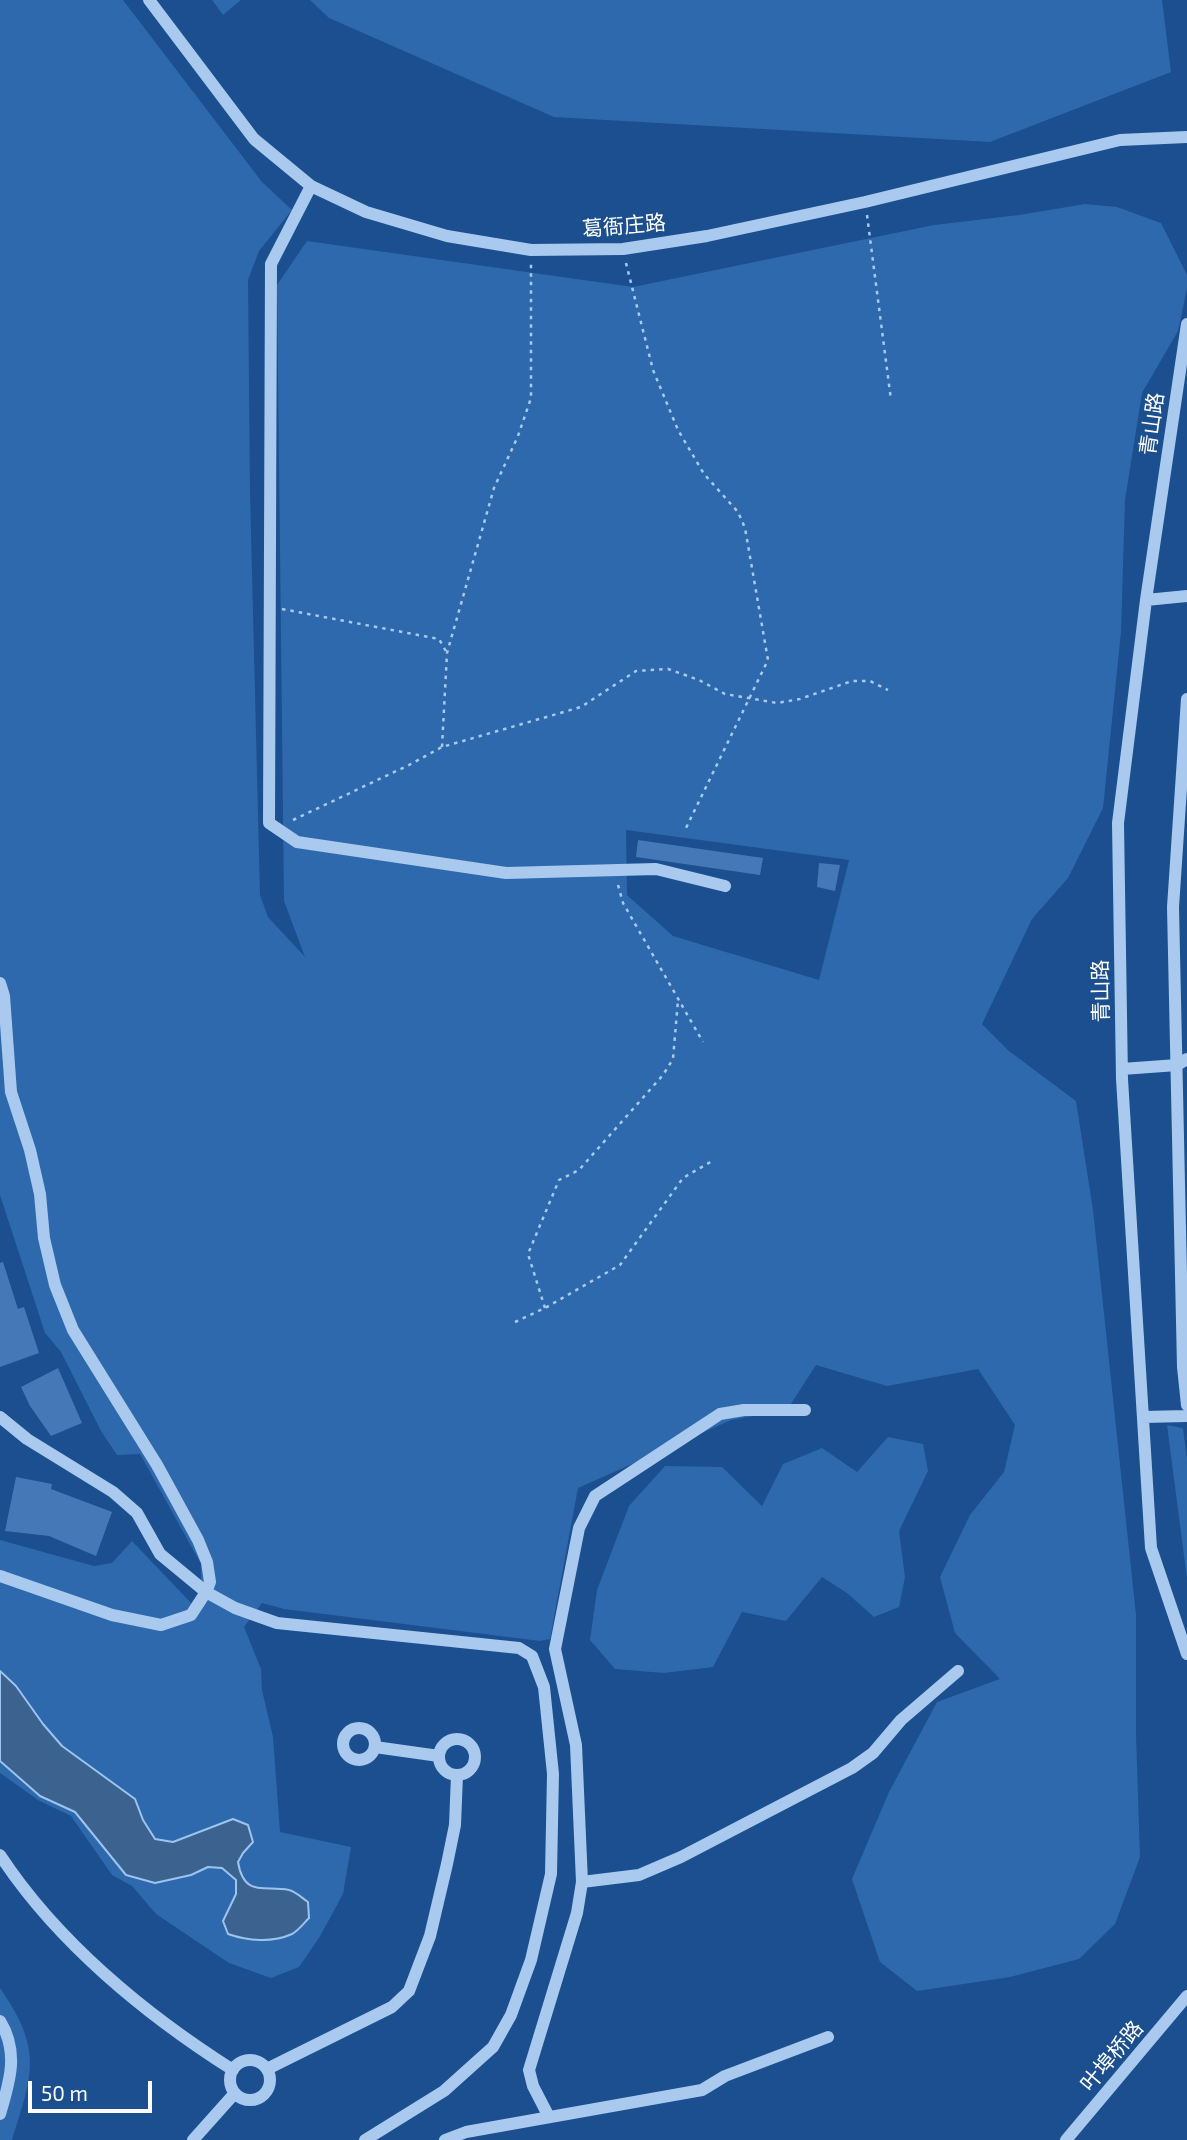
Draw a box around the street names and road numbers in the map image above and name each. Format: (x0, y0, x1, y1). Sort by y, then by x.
street label: 葛衙庄路 (581, 210, 667, 242)
street label: 青山路 (1135, 391, 1169, 457)
street label: 青山路 (1088, 959, 1114, 1023)
street label: 叶埠桥路 (1075, 2016, 1149, 2096)

